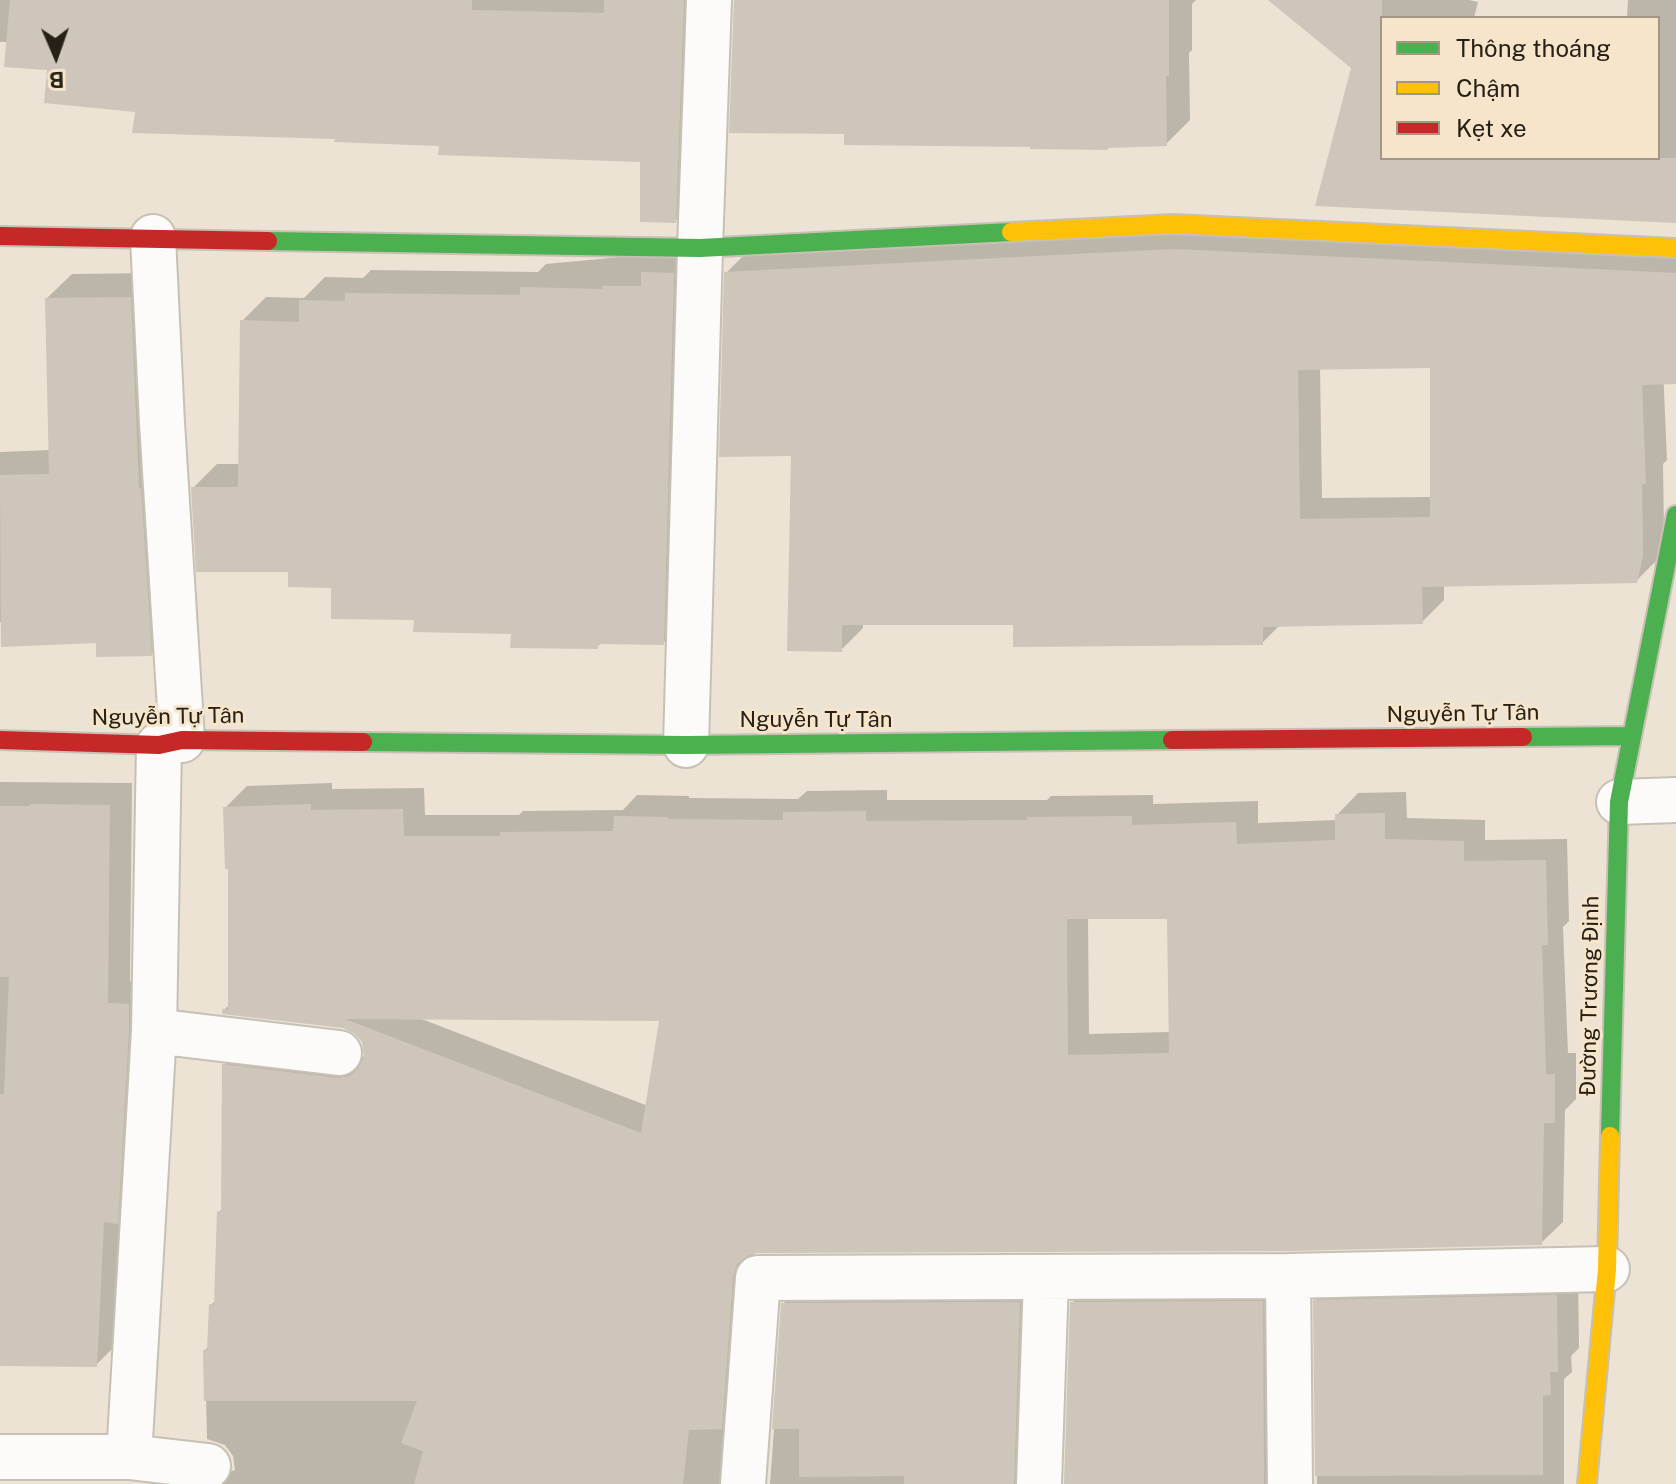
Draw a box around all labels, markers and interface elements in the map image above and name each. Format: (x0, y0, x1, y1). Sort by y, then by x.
north arrow (16, 16, 96, 96)
legend (1380, 16, 1660, 160)
text: Thông thoáng (1456, 34, 1611, 62)
text: B (49, 67, 65, 93)
text: Chậm (1456, 74, 1520, 102)
text: Kẹt xe (1456, 114, 1527, 142)
street label: Nguyễn Tự Tân (1386, 699, 1540, 729)
street label: Nguyễn Tự Tân (91, 702, 245, 732)
street label: Nguyễn Tự Tân (740, 707, 892, 733)
street label: Đường Trương Định (1575, 895, 1605, 1097)

